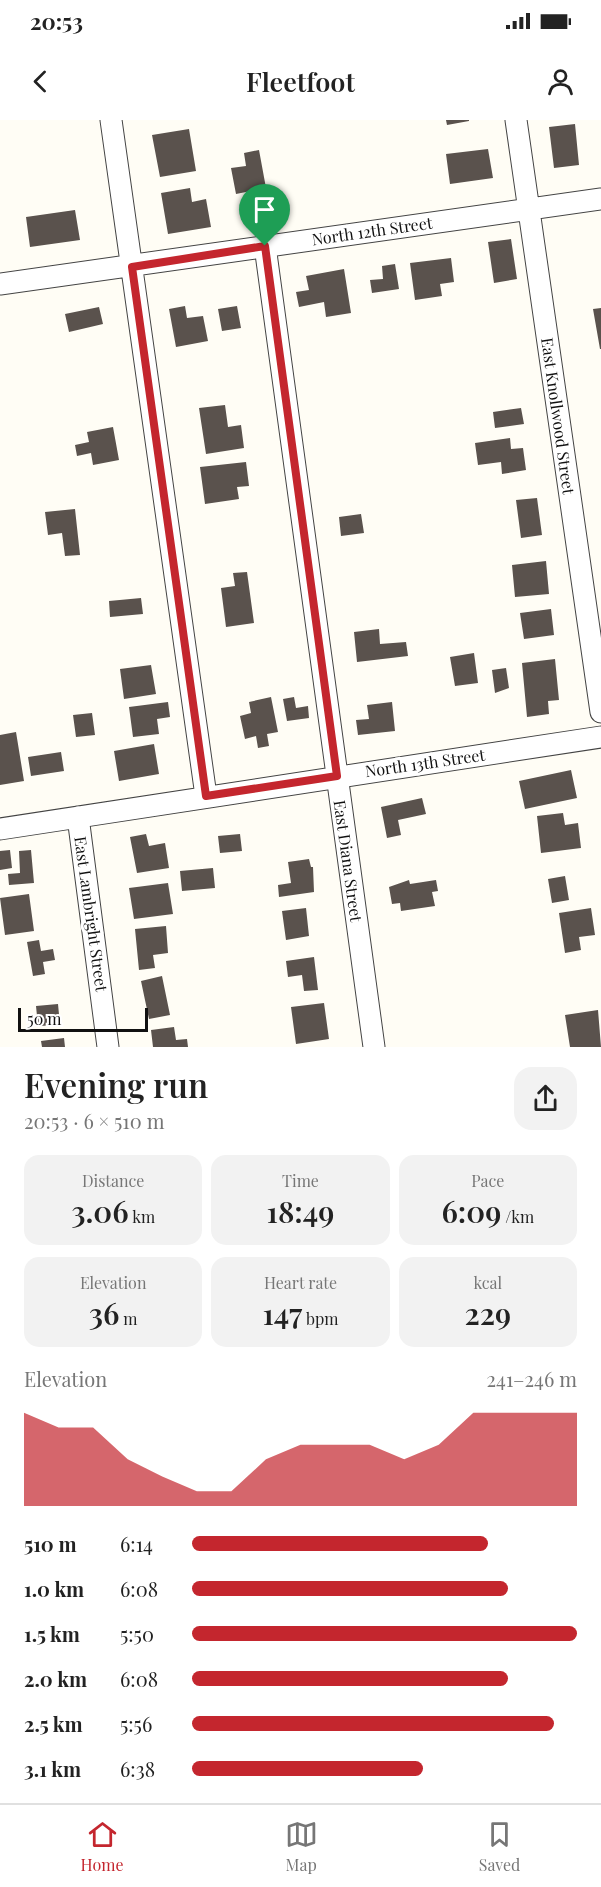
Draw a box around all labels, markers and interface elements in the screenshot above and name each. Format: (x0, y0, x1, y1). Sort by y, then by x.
text: 20:53 (30, 6, 83, 36)
text: Fleetfoot (246, 63, 355, 99)
icon: back (24, 65, 57, 98)
icon: person (544, 65, 577, 98)
pin (239, 184, 290, 246)
icon: arrive (248, 193, 281, 226)
street label: North 12th Street (310, 212, 434, 249)
street label: East Knollwood Street (537, 336, 580, 496)
street label: North 13th Street (364, 744, 487, 781)
street label: East Diana Street (330, 799, 367, 923)
street label: East Lambright Street (70, 835, 113, 993)
scale bar (18, 1005, 148, 1032)
text: 50 m (27, 1008, 61, 1029)
text: Evening run (24, 1062, 208, 1106)
button: share (514, 1067, 577, 1130)
text: 20:53 · 6 × 510 m (24, 1107, 164, 1134)
text: Distance (82, 1170, 144, 1191)
text: Time (282, 1170, 319, 1191)
text: Pace (471, 1170, 504, 1191)
text: 3.06 (71, 1191, 129, 1231)
text: 18:49 (267, 1191, 334, 1231)
text: 6:09 (441, 1191, 501, 1231)
text: km (129, 1206, 155, 1227)
text: /km (501, 1206, 534, 1227)
text: Elevation (80, 1272, 146, 1293)
text: Heart rate (264, 1272, 337, 1293)
text: kcal (473, 1272, 502, 1293)
text: 36 (89, 1293, 119, 1333)
text: 147 (262, 1293, 302, 1333)
text: 229 (464, 1293, 511, 1333)
text: m (119, 1308, 138, 1329)
text: bpm (302, 1308, 339, 1329)
text: Elevation (24, 1365, 107, 1392)
text: 241–246 m (486, 1365, 577, 1392)
text: 510 m (24, 1530, 77, 1557)
text: 6:14 (120, 1530, 153, 1557)
text: 1.0 km (24, 1575, 84, 1602)
text: 6:08 (120, 1575, 158, 1602)
text: 1.5 km (24, 1620, 80, 1647)
text: 5:50 (120, 1620, 154, 1647)
text: 2.0 km (24, 1665, 87, 1692)
text: 6:08 (120, 1665, 158, 1692)
text: 2.5 km (24, 1710, 83, 1737)
text: 5:56 (120, 1710, 152, 1737)
text: 3.1 km (24, 1755, 81, 1782)
text: 6:38 (120, 1755, 155, 1782)
tab: Home (81, 1818, 123, 1875)
tab: Map (285, 1818, 318, 1875)
tab: Saved (479, 1818, 520, 1875)

